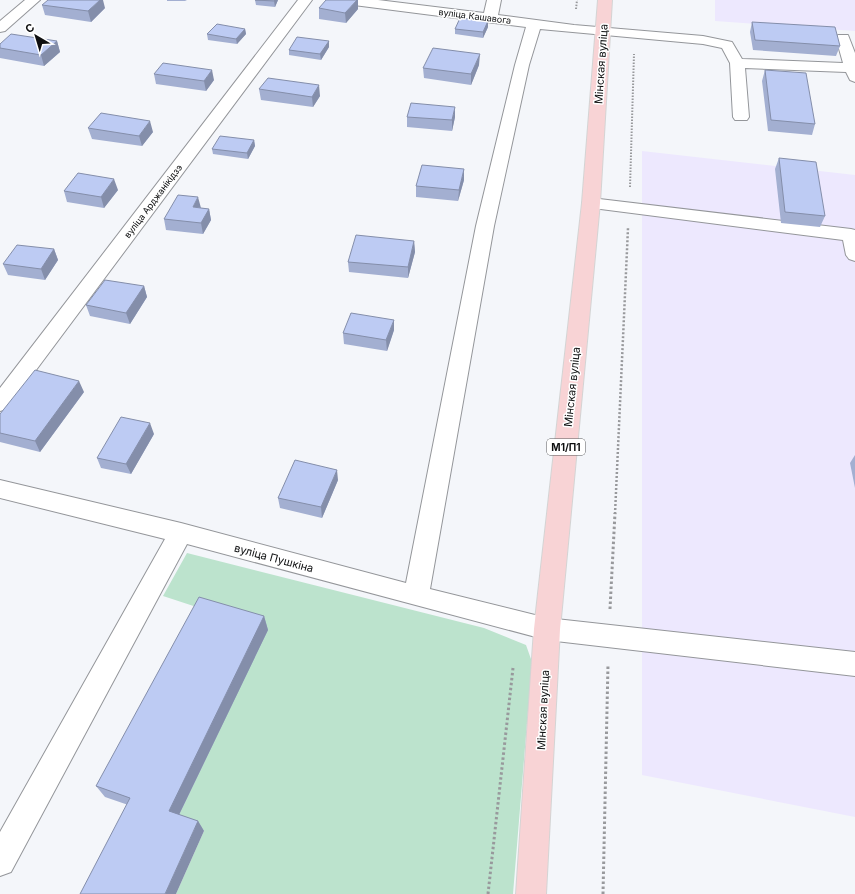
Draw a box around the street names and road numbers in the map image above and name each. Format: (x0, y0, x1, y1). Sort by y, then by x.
street label: вуліца Кашавога (438, 6, 512, 26)
street label: Мінская вуліца (591, 23, 611, 105)
street label: вуліца Арджанікідзэ (122, 162, 184, 240)
street label: Мінская вуліца (561, 346, 583, 428)
road number: М1/П1 (547, 439, 585, 455)
street label: вуліца Пушкіна (233, 541, 315, 575)
street label: Мінская вуліца (534, 670, 552, 750)

